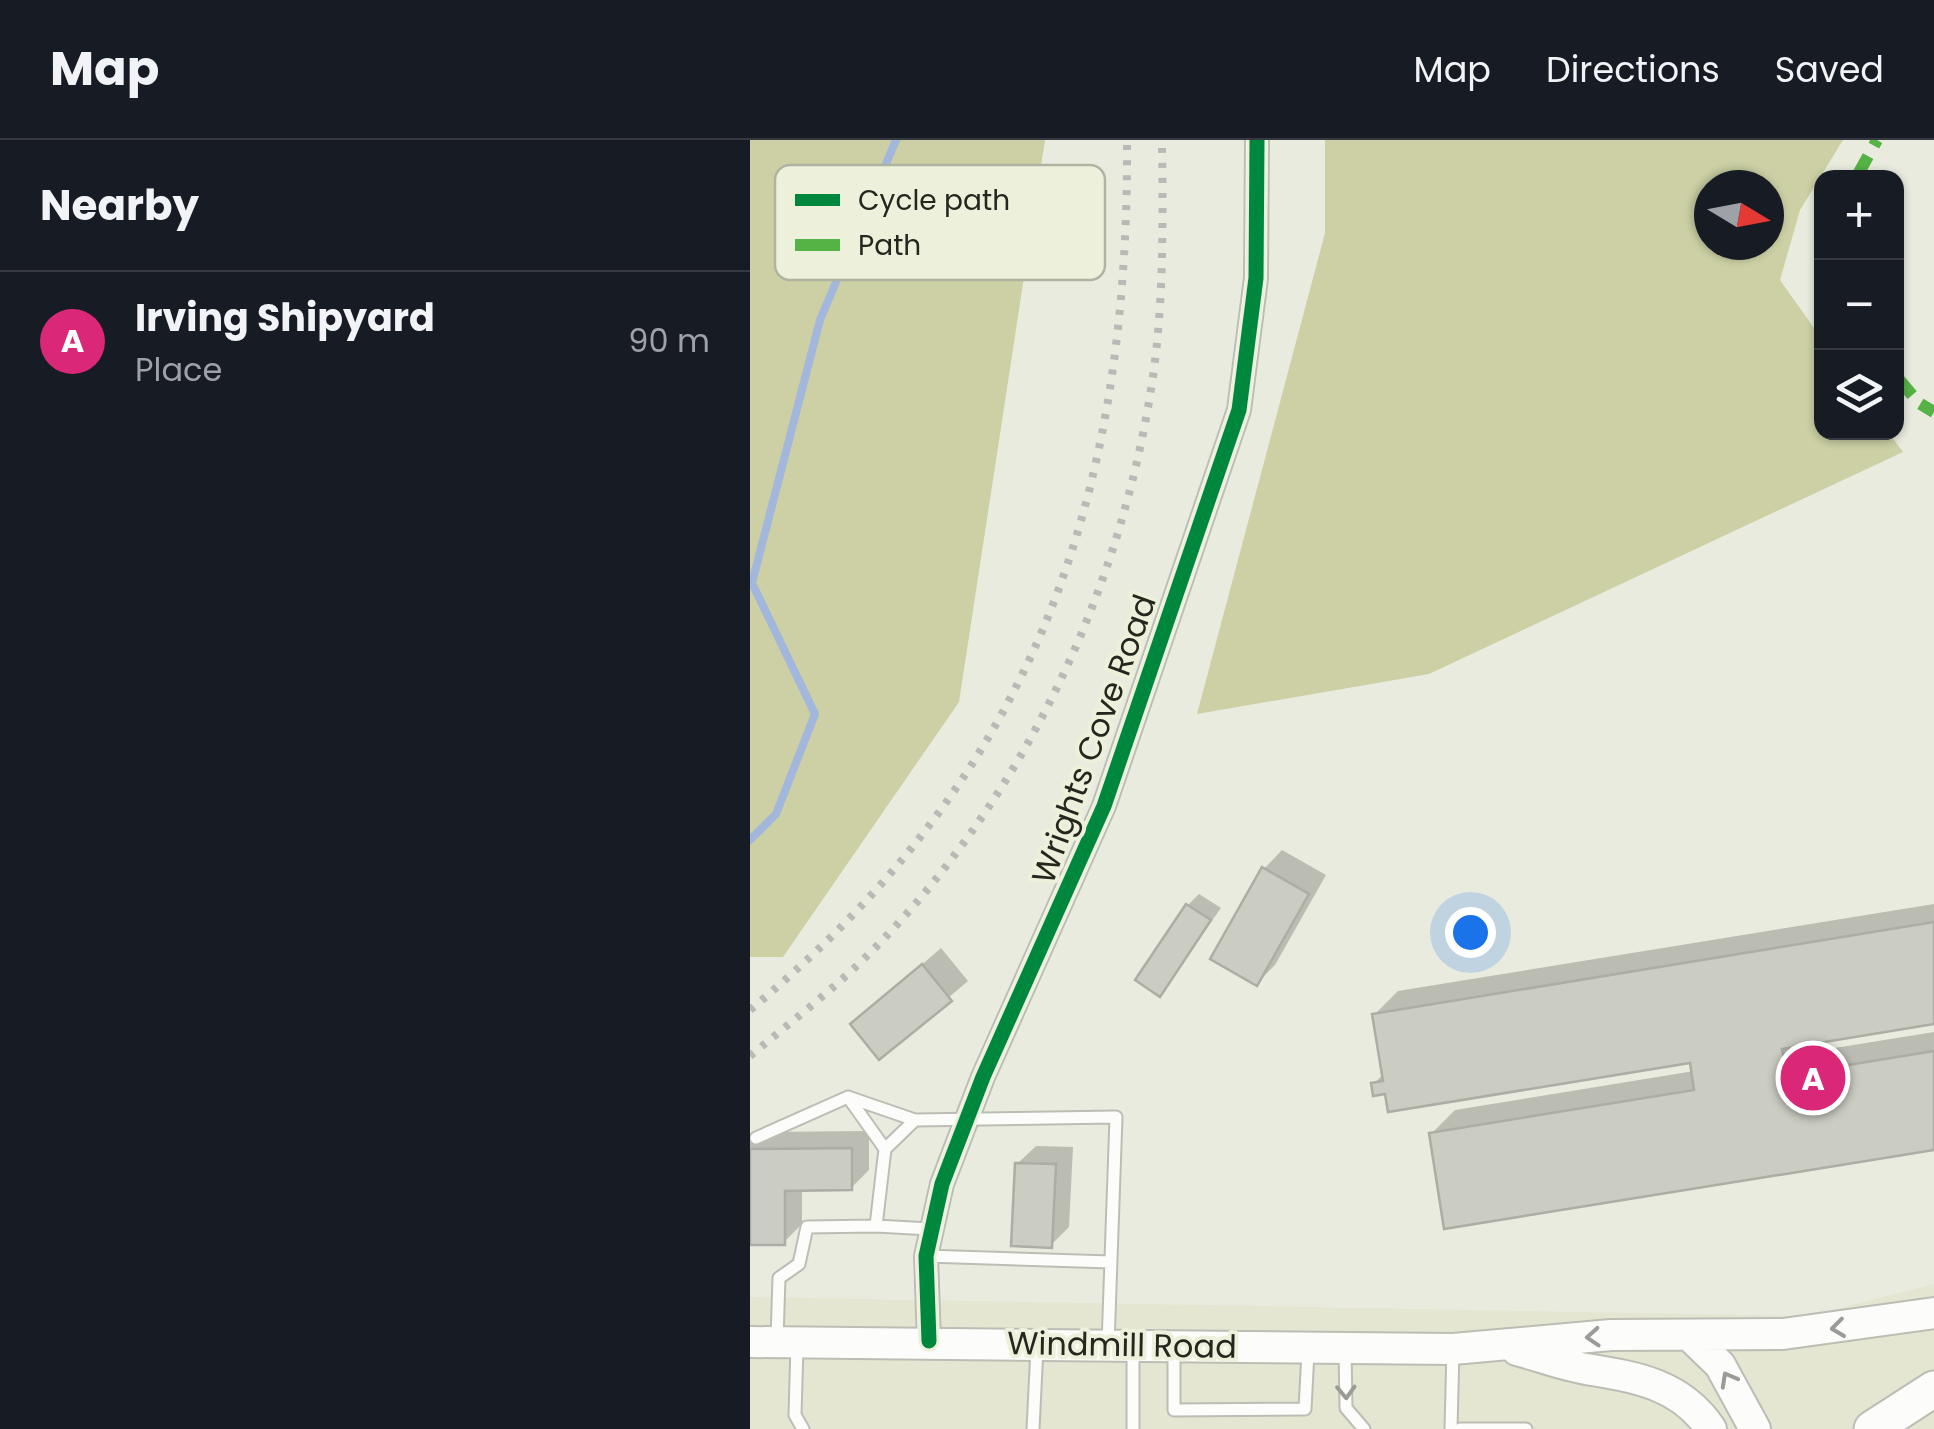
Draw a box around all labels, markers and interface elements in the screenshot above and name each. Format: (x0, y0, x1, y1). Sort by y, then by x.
text: Map (50, 35, 159, 102)
text: Map (1414, 45, 1491, 94)
text: Directions (1546, 45, 1720, 94)
text: Saved (1775, 45, 1884, 94)
legend (775, 165, 1105, 280)
north arrow (1694, 170, 1784, 260)
map controls (1814, 170, 1904, 440)
button: + (1814, 170, 1904, 260)
text: Nearby (40, 176, 199, 235)
text: Cycle path (858, 181, 1010, 220)
text: Path (858, 226, 921, 265)
button: − (1814, 260, 1904, 350)
text: Irving Shipyard (135, 291, 435, 344)
text: A (61, 318, 84, 363)
text: 90 m (628, 318, 710, 363)
text: Place (135, 347, 222, 392)
button: layers (1814, 350, 1904, 440)
street label: Wrights Cove Road (1020, 588, 1167, 890)
your location (1445, 907, 1496, 958)
pin: A (1780, 1040, 1846, 1116)
one-way arrow (1829, 1316, 1846, 1337)
street label: Windmill Road (1007, 1320, 1237, 1369)
one-way arrow (1584, 1325, 1600, 1347)
one-way arrow (1720, 1372, 1740, 1390)
one-way arrow (1336, 1384, 1357, 1400)

